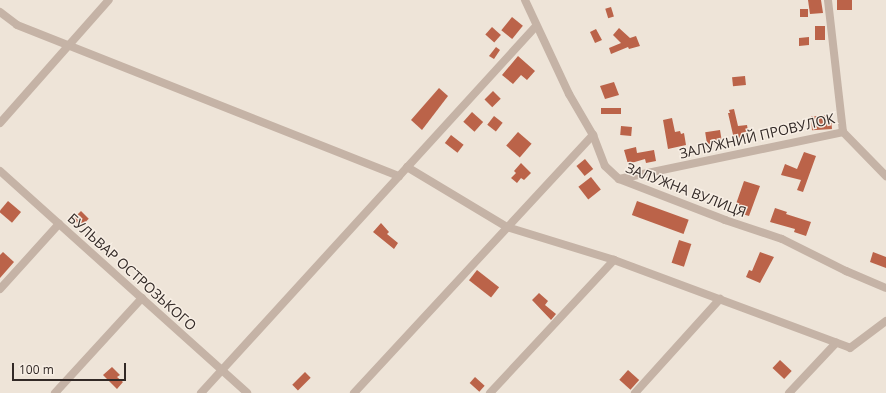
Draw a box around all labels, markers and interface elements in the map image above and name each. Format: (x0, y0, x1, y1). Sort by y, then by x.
street label: ЗАЛУЖНИЙ ПРОВУЛОК (678, 110, 836, 162)
street label: ЗАЛУЖНА ВУЛИЦЯ (624, 159, 748, 221)
street label: БУЛЬВАР ОСТРОЗЬКОГО (64, 210, 200, 334)
scale bar (14, 355, 128, 381)
text: 100 m (19, 361, 54, 378)

